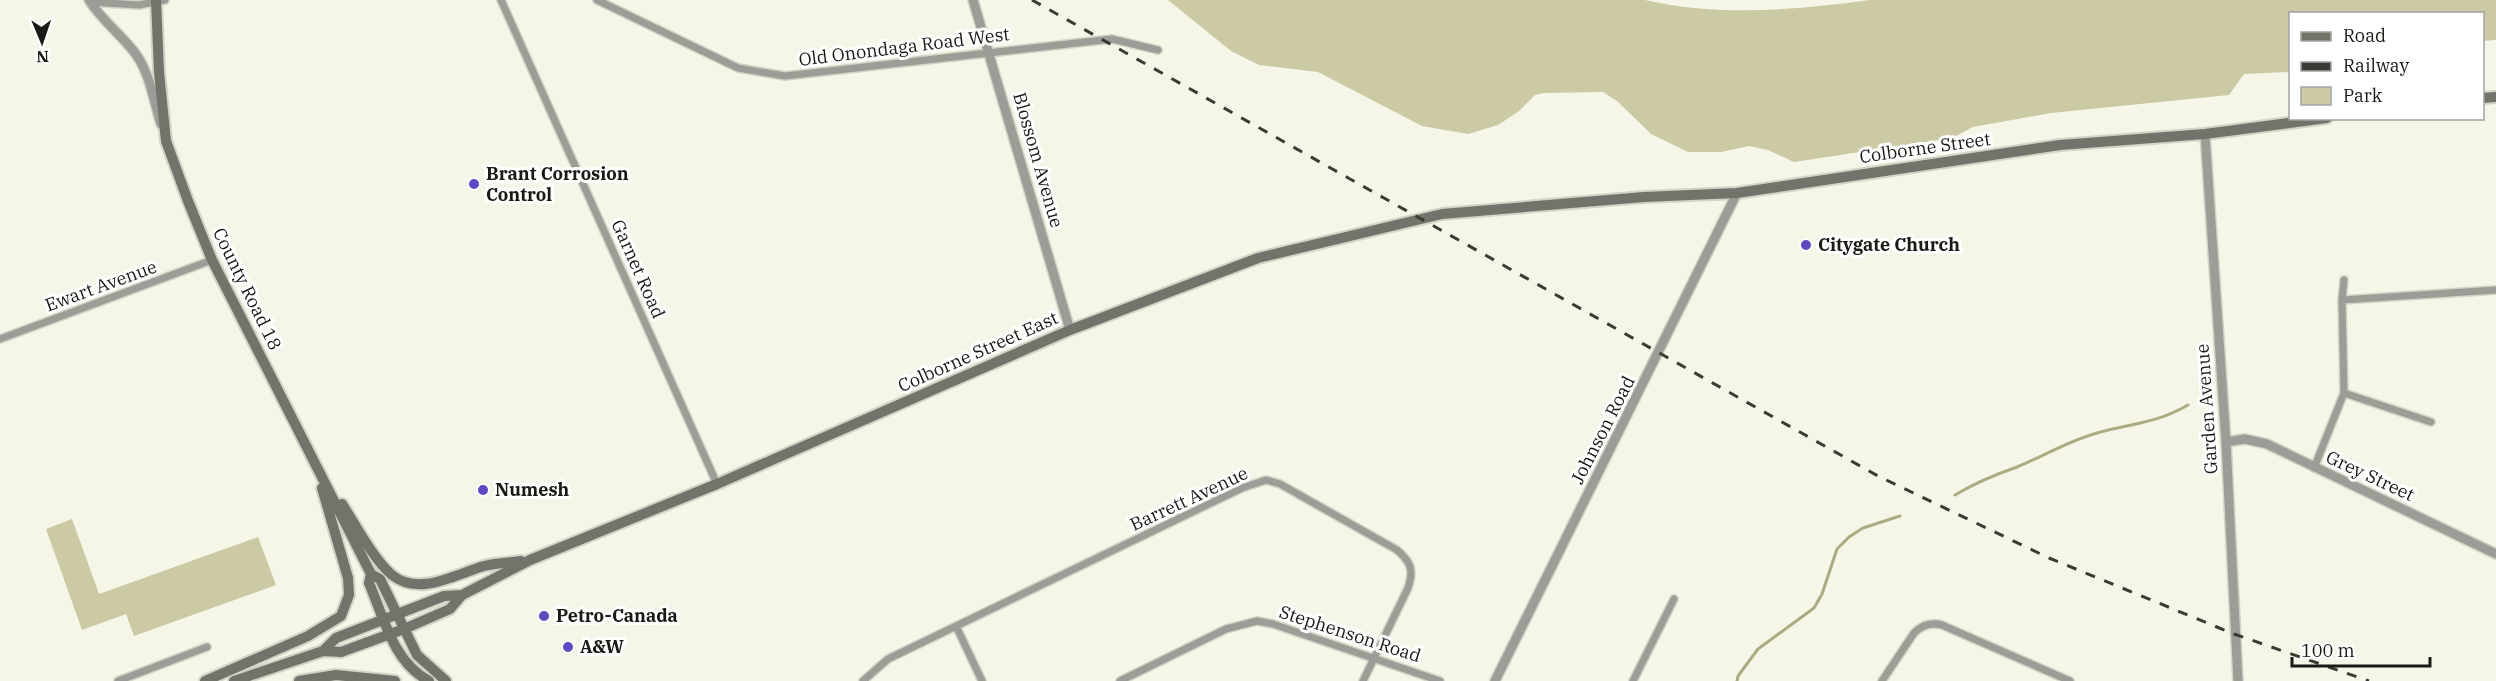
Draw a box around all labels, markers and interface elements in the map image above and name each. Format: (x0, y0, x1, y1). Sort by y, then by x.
north arrow (12, 12, 72, 72)
legend (2289, 12, 2484, 120)
street label: Old Onondaga Road West (797, 22, 1011, 71)
text: Road (2343, 24, 2386, 47)
text: N (36, 47, 49, 67)
text: Railway (2343, 54, 2409, 77)
text: Park (2343, 84, 2383, 107)
street label: Blossom Avenue (1008, 89, 1069, 230)
street label: Colborne Street (1858, 127, 1992, 168)
place label: Brant Corrosion Control (486, 162, 629, 206)
marker: Brant Corrosion Control (467, 177, 481, 191)
street label: Garnet Road (606, 216, 670, 322)
street label: County Road 18 (208, 224, 287, 354)
place label: Citygate Church (1818, 233, 1960, 256)
marker: Citygate Church (1799, 238, 1813, 252)
street label: Ewart Avenue (42, 255, 160, 316)
street label: Colborne Street East (894, 306, 1061, 397)
street label: Garden Avenue (2190, 343, 2223, 475)
street label: Johnson Road (1565, 372, 1640, 488)
street label: Grey Street (2322, 445, 2418, 506)
street label: Barrett Avenue (1126, 461, 1251, 536)
place label: Numesh (495, 478, 570, 501)
marker: Numesh (476, 483, 490, 497)
street label: Stephenson Road (1276, 600, 1424, 667)
place label: Petro-Canada (556, 604, 678, 627)
marker: Petro-Canada (537, 609, 551, 623)
scale bar (2292, 630, 2430, 668)
place label: A&W (580, 635, 624, 658)
text: 100 m (2301, 639, 2355, 662)
marker: A&W (561, 640, 575, 654)

